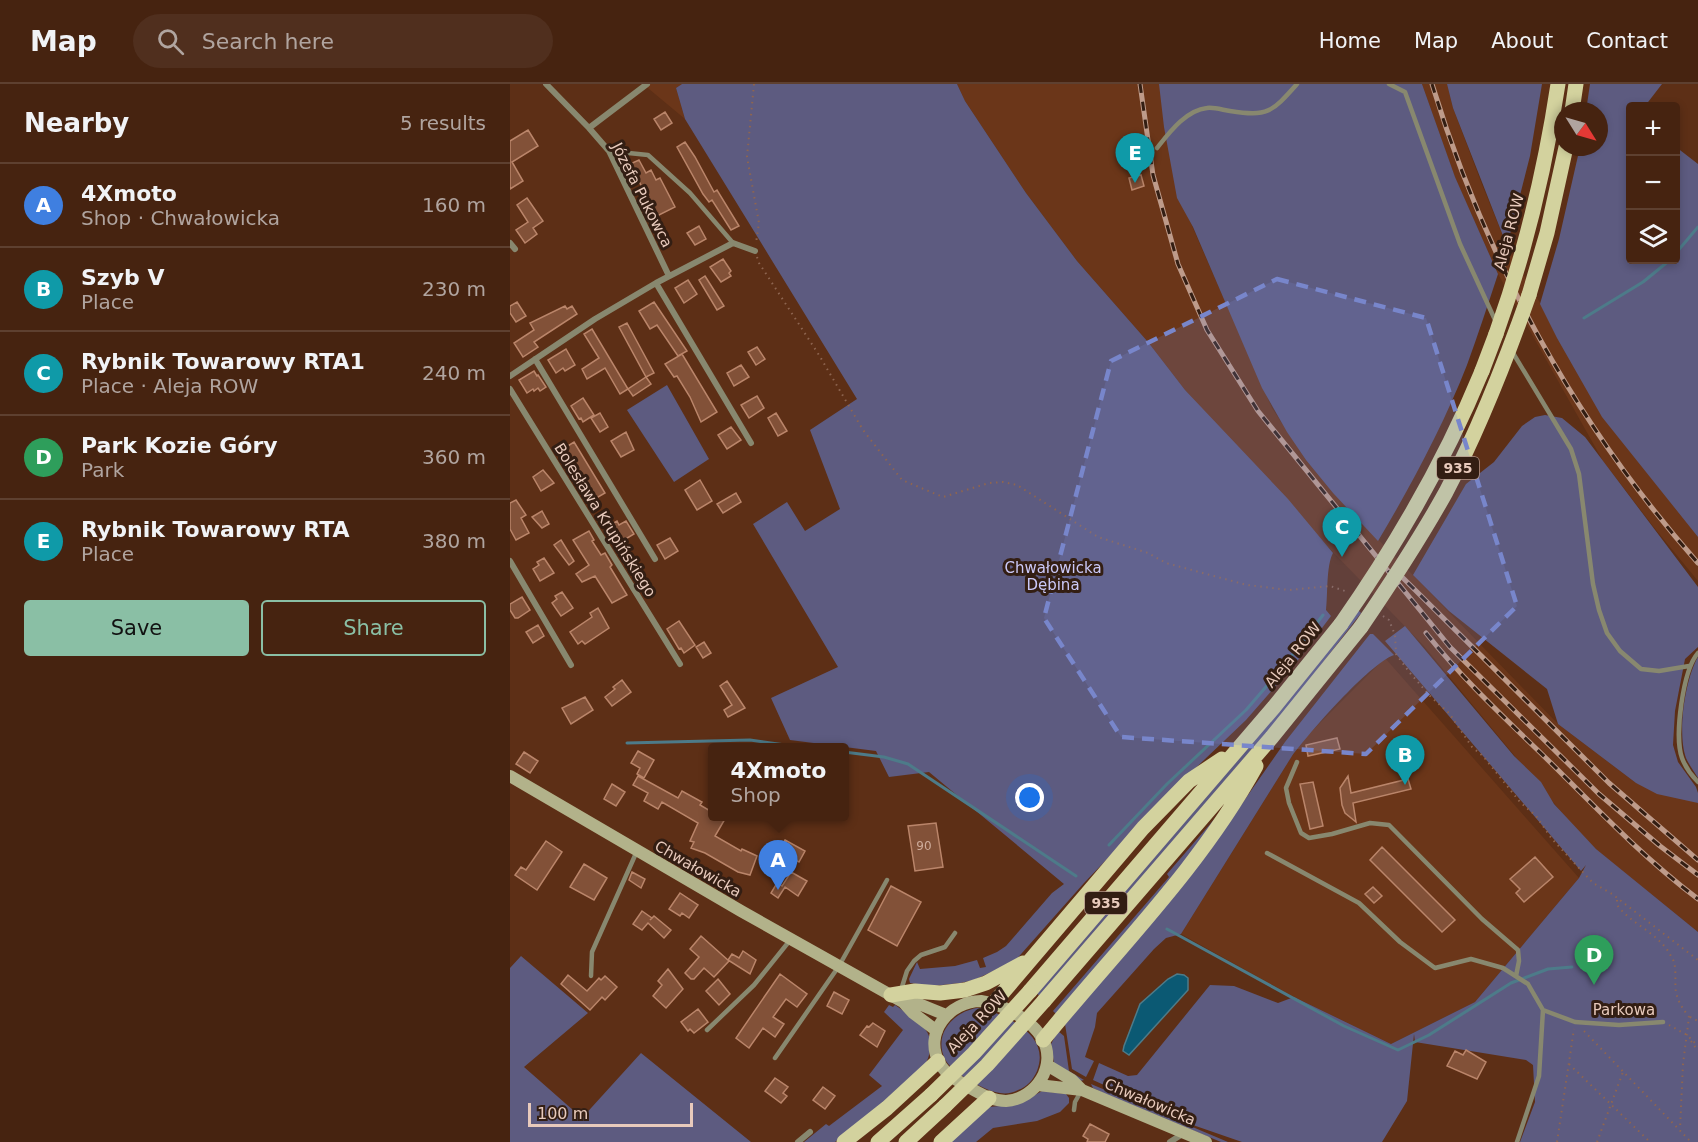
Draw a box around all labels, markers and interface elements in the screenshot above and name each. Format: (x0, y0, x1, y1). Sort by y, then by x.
search box (133, 14, 553, 68)
text: Map (30, 25, 97, 58)
icon: search (154, 25, 187, 58)
text: Search here (202, 29, 334, 54)
text: Home (1319, 29, 1381, 53)
text: Map (1414, 29, 1458, 53)
text: About (1491, 29, 1553, 53)
text: Contact (1586, 29, 1668, 53)
north arrow (1554, 102, 1608, 156)
map controls (1626, 102, 1680, 264)
button: + (1626, 102, 1680, 156)
text: Nearby (24, 108, 129, 138)
text: 5 results (400, 111, 486, 135)
pin: E (1116, 134, 1154, 183)
street label: Józefa Pukowca (607, 139, 676, 250)
button: − (1626, 156, 1680, 210)
text: 4Xmoto (81, 181, 177, 206)
street label: Aleja ROW (1490, 191, 1528, 272)
text: A (36, 193, 51, 217)
text: 160 m (422, 193, 486, 217)
text: Shop · Chwałowicka (81, 206, 280, 230)
button: layers (1626, 210, 1680, 264)
text: Szyb V (81, 265, 164, 290)
text: B (36, 277, 51, 301)
text: 230 m (422, 277, 486, 301)
text: Place (81, 290, 134, 314)
text: Rybnik Towarowy RTA1 (81, 349, 365, 374)
text: C (36, 361, 51, 385)
text: 240 m (422, 361, 486, 385)
text: Place · Aleja ROW (81, 374, 258, 398)
text: Park Kozie Góry (81, 433, 278, 458)
street label: Bolesława Krupińskiego (550, 440, 660, 600)
text: D (35, 445, 52, 469)
text: 360 m (422, 445, 486, 469)
road number: 935 (1437, 457, 1479, 479)
text: Park (81, 458, 124, 482)
pin: C (1322, 508, 1362, 557)
text: Rybnik Towarowy RTA (81, 517, 349, 542)
text: E (37, 529, 50, 553)
text: 380 m (422, 529, 486, 553)
text: Place (81, 542, 134, 566)
park label: Chwałowicka Dębina (1004, 559, 1102, 594)
button: Save (24, 600, 249, 656)
button: Share (261, 600, 486, 656)
street label: Aleja ROW (1261, 619, 1325, 691)
pin: B (1386, 736, 1424, 785)
popup (708, 743, 849, 821)
text: 4Xmoto (731, 758, 826, 783)
text: Shop (731, 783, 781, 807)
your location (1015, 783, 1044, 812)
street label: Chwałowicka (651, 837, 745, 901)
house number: 90 (916, 839, 932, 853)
pin: A (758, 840, 798, 890)
road number: 935 (1085, 892, 1127, 914)
pin: D (1574, 936, 1614, 985)
street label: Aleja ROW (944, 987, 1011, 1057)
street label: Parkowa (1593, 1001, 1655, 1019)
street label: Chwałowicka (1102, 1075, 1198, 1129)
scale bar (528, 1100, 693, 1128)
text: 100 m (537, 1104, 588, 1123)

